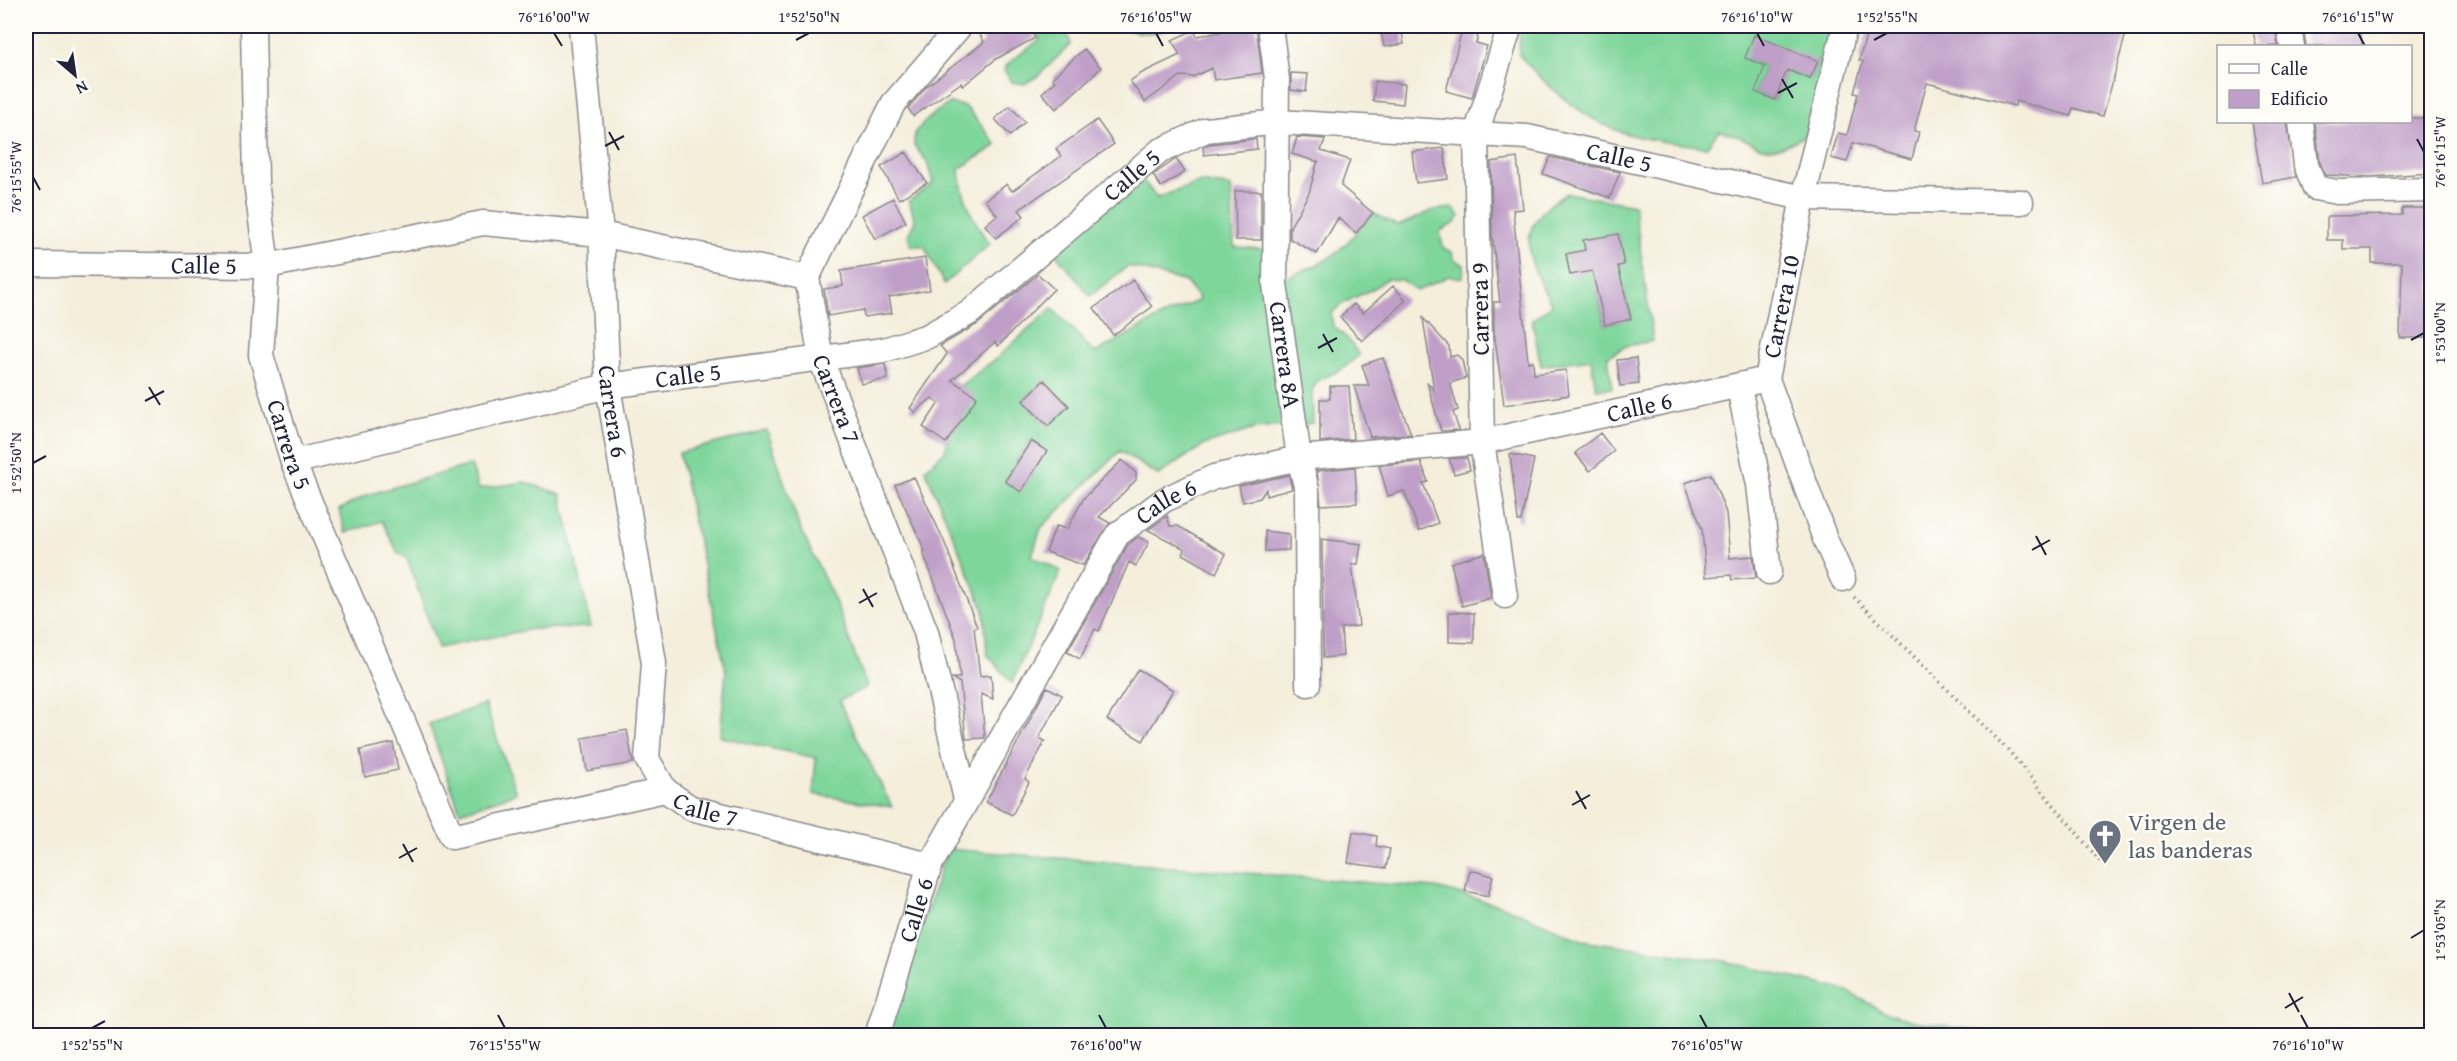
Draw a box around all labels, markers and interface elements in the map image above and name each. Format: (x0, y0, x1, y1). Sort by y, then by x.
text: 76°16'00"W (518, 6, 590, 27)
text: 1°52'50"N (778, 6, 840, 27)
text: 76°16'05"W (1120, 6, 1192, 27)
text: 76°16'10"W (1721, 6, 1793, 27)
text: 1°52'55"N (1856, 6, 1918, 27)
text: 76°16'15"W (2322, 6, 2394, 27)
north arrow (45, 45, 105, 105)
legend (2217, 45, 2412, 123)
text: Calle (2271, 55, 2308, 82)
text: N (72, 75, 93, 101)
text: Edificio (2271, 85, 2328, 112)
text: 76°16'15"W (2429, 116, 2450, 188)
street label: Calle 5 (1583, 133, 1655, 181)
street label: Calle 5 (1095, 140, 1168, 209)
text: 76°15'55"W (5, 141, 26, 213)
street label: Calle 5 (171, 247, 237, 283)
street label: Carrera 10 (1754, 252, 1808, 361)
street label: Carrera 9 (1461, 262, 1498, 356)
street label: Carrera 8A (1261, 299, 1310, 411)
text: 1°53'00"N (2429, 302, 2450, 364)
street label: Carrera 7 (804, 349, 870, 448)
street label: Calle 5 (653, 353, 723, 397)
street label: Carrera 6 (590, 365, 638, 460)
street label: Calle 6 (1603, 382, 1675, 431)
street label: Carrera 5 (258, 395, 321, 495)
text: 1°52'50"N (5, 432, 26, 494)
street label: Calle 6 (1128, 469, 1202, 533)
street label: Calle 7 (666, 783, 741, 836)
place label: Virgen de las banderas (2128, 804, 2253, 867)
church icon: Virgen de las banderas (2087, 818, 2123, 865)
street label: Calle 6 (889, 873, 942, 946)
text: 1°53'05"N (2429, 899, 2450, 961)
text: 1°52'55"N (61, 1034, 123, 1055)
text: 76°15'55"W (469, 1034, 541, 1055)
text: 76°16'00"W (1070, 1034, 1142, 1055)
text: 76°16'05"W (1671, 1034, 1743, 1055)
text: 76°16'10"W (2272, 1034, 2344, 1055)

